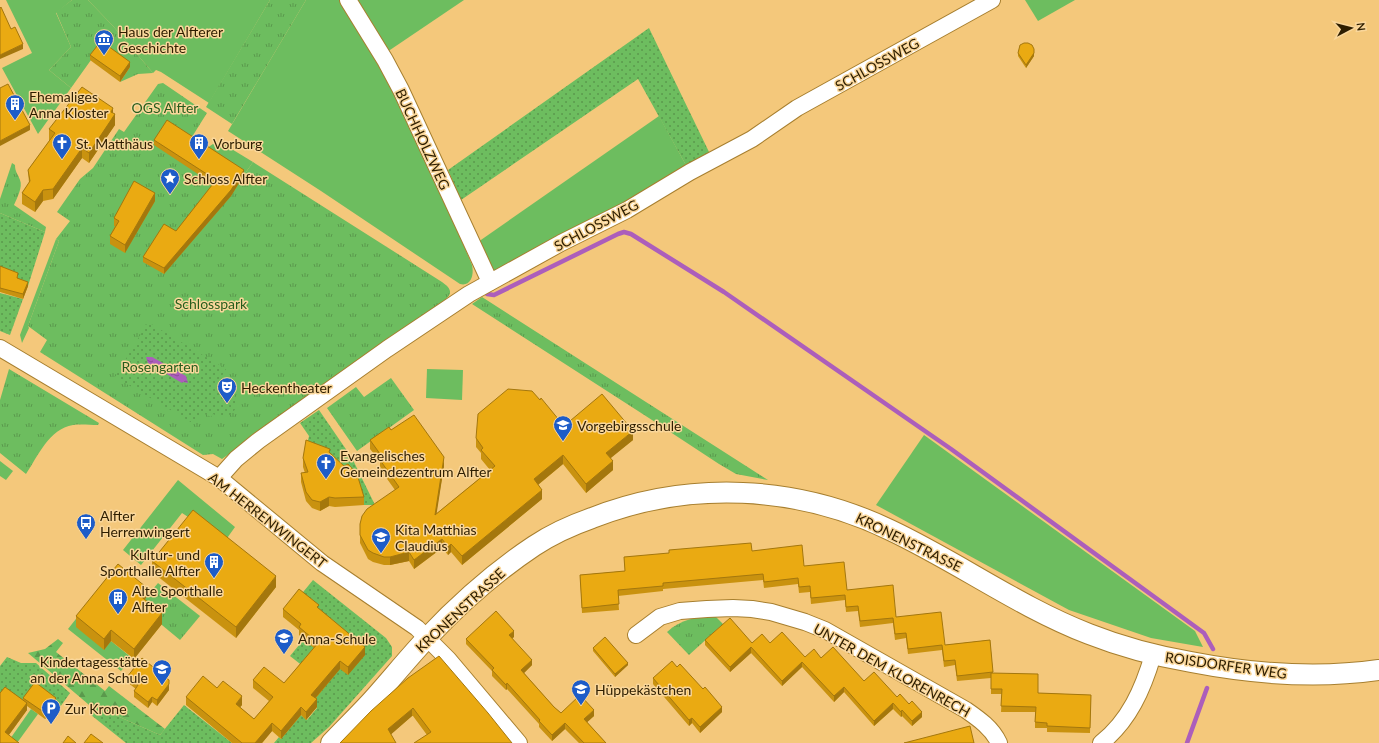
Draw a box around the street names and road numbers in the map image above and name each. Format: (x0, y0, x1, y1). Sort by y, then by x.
street label: SCHLOSSWEG (832, 34, 922, 94)
street label: BUCHHOLZWEG (392, 86, 454, 192)
street label: SCHLOSSWEG (551, 196, 641, 254)
street label: AM HERRENWINGERT (206, 469, 331, 572)
street label: KRONENSTRASSE (853, 509, 965, 575)
street label: KRONENSTRASSE (412, 564, 508, 656)
street label: UNTER DEM KLORENRECH (811, 620, 973, 720)
street label: ROISDORFER WEG (1164, 648, 1288, 682)

